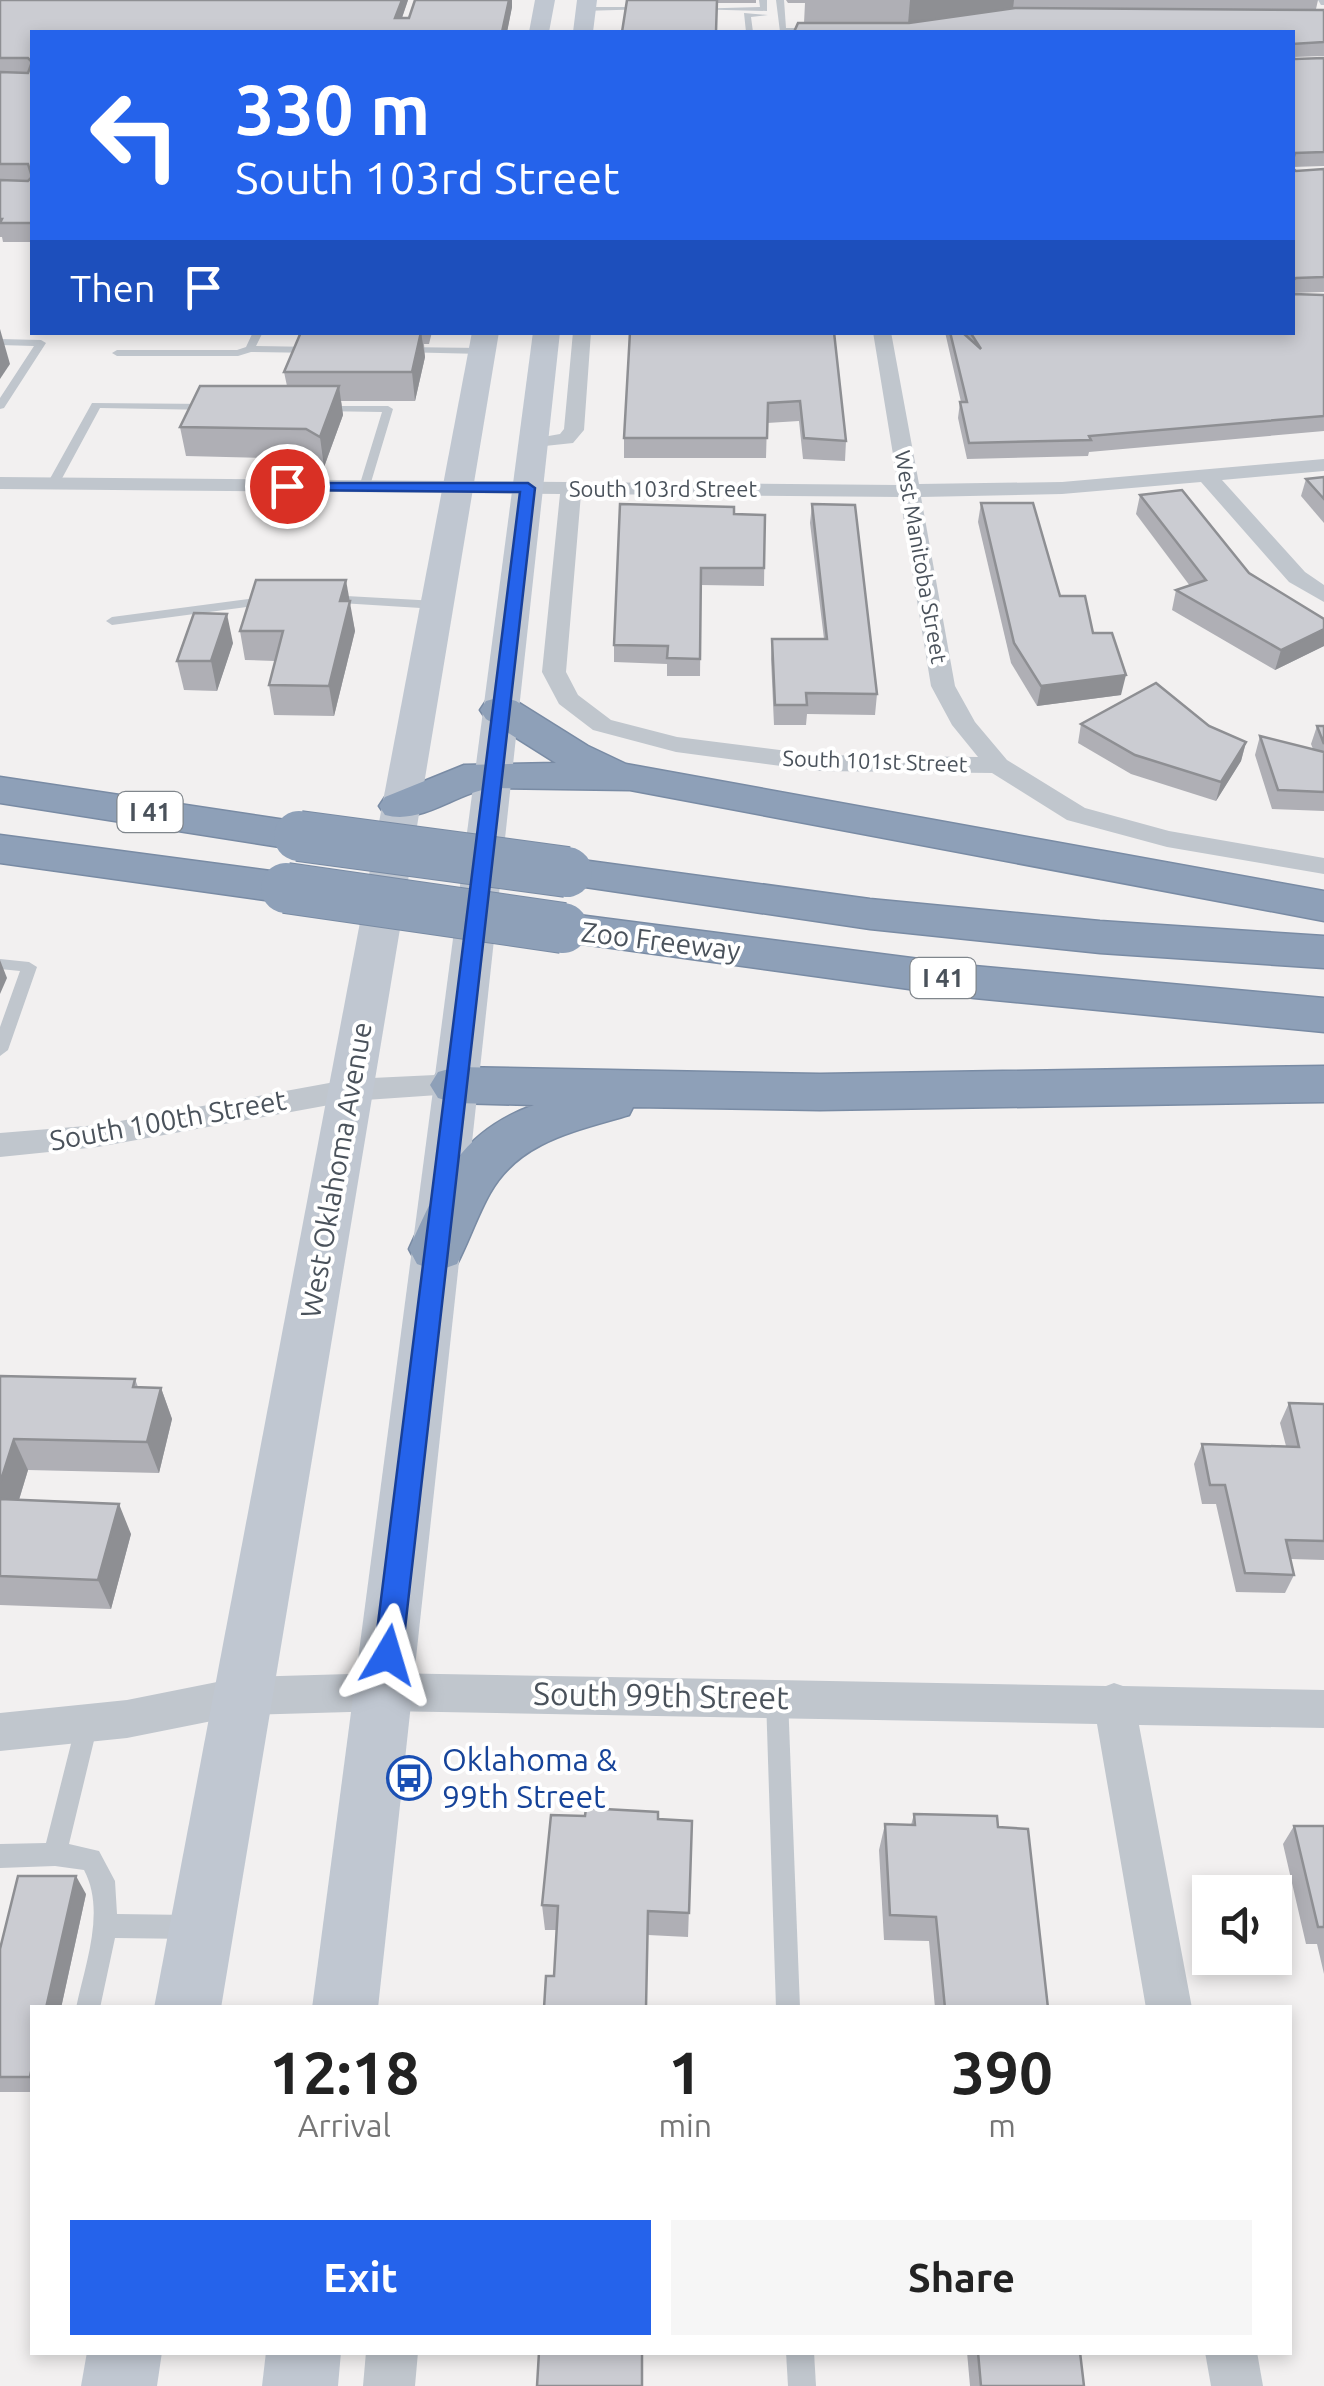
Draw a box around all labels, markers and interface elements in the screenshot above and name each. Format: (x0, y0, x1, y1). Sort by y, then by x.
icon: left (70, 70, 200, 200)
text: 330 m (235, 70, 430, 148)
text: South 103rd Street (235, 152, 620, 203)
icon: arrive (176, 260, 231, 315)
text: Then (70, 267, 156, 309)
pin (245, 444, 330, 529)
street label: West Manitoba Street (890, 448, 953, 666)
icon: arrive (260, 459, 315, 514)
street label: South 103rd Street (569, 476, 757, 501)
street label: South 101st Street (782, 745, 968, 776)
road number: I 41 (118, 792, 182, 832)
street label: Zoo Freeway (580, 915, 742, 966)
road number: I 41 (910, 958, 976, 998)
street label: West Oklahoma Avenue (294, 1020, 377, 1320)
street label: South 100th Street (47, 1083, 288, 1156)
position arrow (336, 1603, 440, 1707)
street label: South 99th Street (533, 1675, 790, 1715)
place label: Oklahoma & 99th Street (442, 1741, 617, 1814)
bus stop icon: Oklahoma & 99th Street (386, 1755, 432, 1801)
map controls (1192, 1875, 1292, 1975)
button: sound (1192, 1875, 1292, 1975)
text: 12:18 (269, 2038, 419, 2105)
text: 1 (668, 2038, 702, 2105)
text: 390 (951, 2038, 1053, 2105)
text: Arrival (298, 2107, 391, 2143)
text: min (658, 2107, 712, 2143)
text: m (988, 2107, 1016, 2143)
button: Exit (70, 2220, 651, 2335)
button: Share (671, 2220, 1252, 2335)

